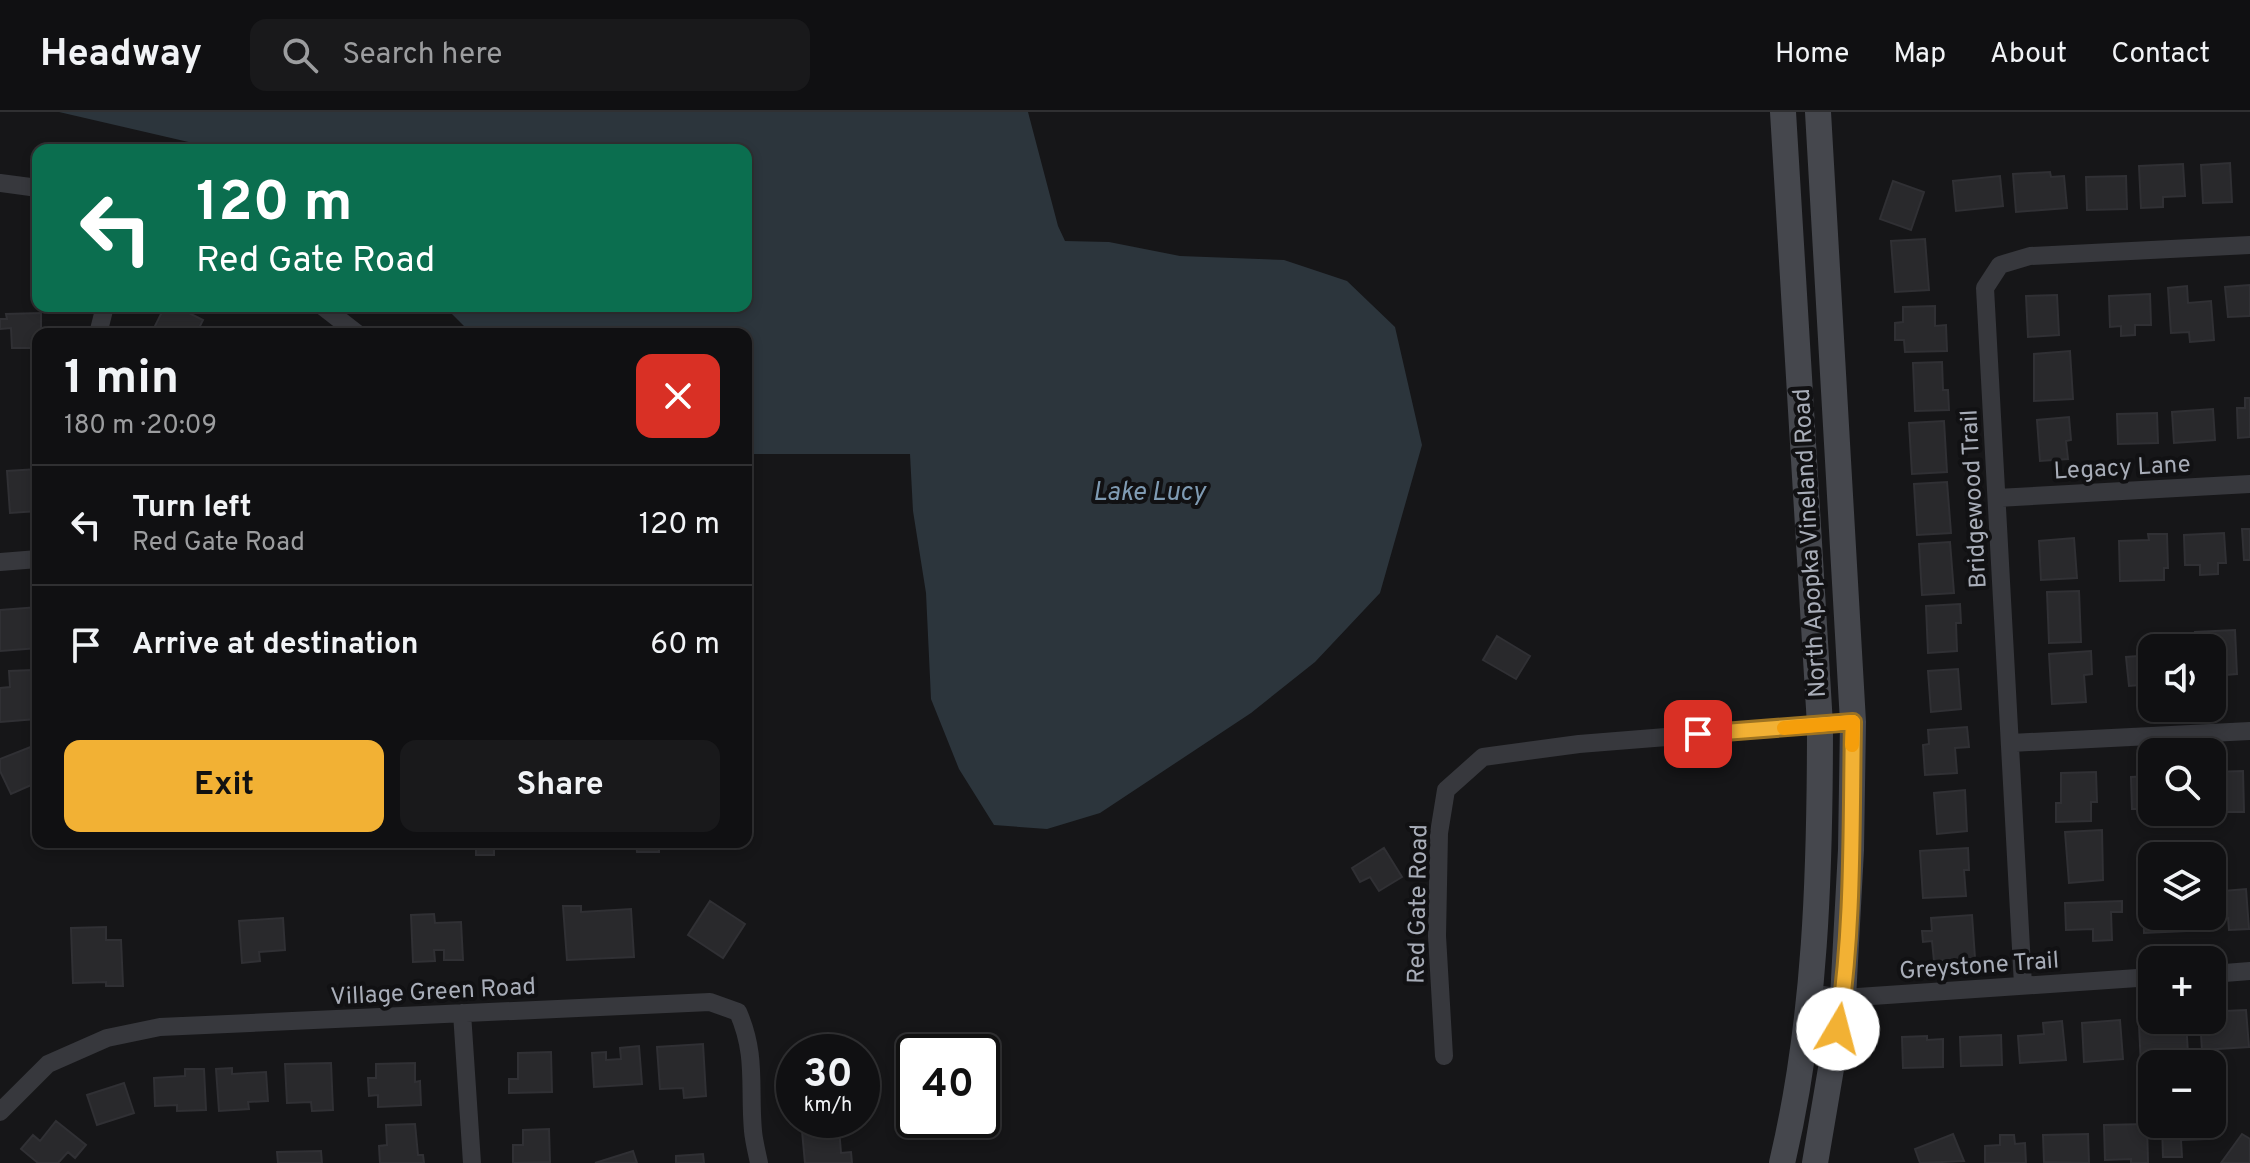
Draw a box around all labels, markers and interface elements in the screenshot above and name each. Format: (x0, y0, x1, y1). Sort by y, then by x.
search box (250, 19, 810, 91)
text: Headway (40, 31, 202, 80)
icon: search (278, 33, 322, 77)
text: Search here (342, 37, 502, 74)
text: Home (1775, 37, 1849, 73)
text: Map (1893, 37, 1946, 73)
text: About (1990, 37, 2067, 73)
text: Contact (2111, 37, 2210, 73)
text: 120 m (196, 170, 353, 240)
icon: left (64, 176, 168, 280)
text: Red Gate Road (196, 239, 435, 285)
text: 1 min (64, 350, 179, 410)
button: close (636, 354, 720, 438)
street label: North Apopka Vineland Road (1788, 388, 1834, 698)
street label: Bridgewood Trail (1955, 409, 1995, 589)
text: 180 m · 20:09 (64, 410, 217, 443)
street label: Legacy Lane (2053, 450, 2191, 488)
water label: Lake Lucy (1093, 477, 1207, 510)
text: Turn left (132, 490, 252, 527)
icon: left (64, 503, 108, 547)
text: 120 m (639, 507, 720, 544)
text: Red Gate Road (132, 527, 305, 560)
icon: arrive (64, 623, 108, 667)
text: Arrive at destination (132, 627, 418, 664)
text: 60 m (650, 627, 720, 664)
map controls (2138, 634, 2226, 1138)
button: sound (2138, 634, 2226, 722)
pin (1664, 700, 1732, 768)
icon: arrive (1676, 712, 1720, 756)
button: search (2138, 738, 2226, 826)
button: Exit (64, 740, 384, 832)
button: Share (400, 740, 720, 832)
street label: Red Gate Road (1403, 824, 1435, 984)
button: layers (2138, 842, 2226, 930)
street label: Greystone Trail (1898, 946, 2060, 988)
button: + (2138, 946, 2226, 1034)
street label: Village Green Road (330, 973, 537, 1013)
position arrow (1796, 987, 1880, 1071)
speed limit sign: 40 (896, 1034, 1000, 1138)
button: − (2138, 1050, 2226, 1138)
text: 30 (803, 1051, 853, 1101)
text: km/h (804, 1093, 852, 1119)

